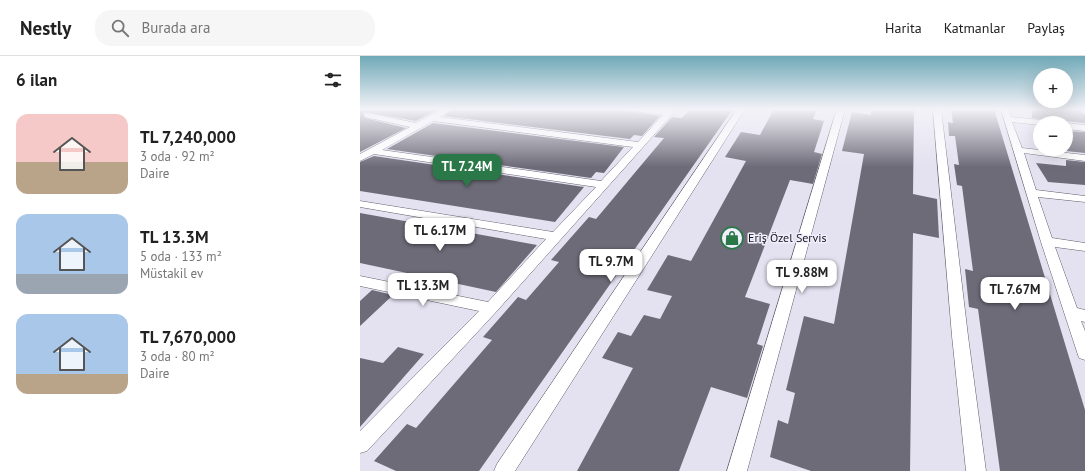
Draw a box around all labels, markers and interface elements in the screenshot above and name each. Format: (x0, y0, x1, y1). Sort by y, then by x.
search box (95, 10, 375, 46)
text: Nestly (20, 16, 71, 40)
icon: search (109, 17, 131, 39)
text: Burada ara (141, 18, 210, 37)
text: Harita (885, 19, 922, 37)
text: Katmanlar (944, 19, 1005, 37)
text: Paylaş (1027, 19, 1065, 37)
map controls (1033, 68, 1073, 156)
button: + (1033, 68, 1073, 108)
text: 6 ilan (16, 69, 57, 91)
icon: filters (322, 69, 344, 91)
button: − (1033, 116, 1073, 156)
text: TL 7,240,000 (140, 126, 236, 148)
icon: home (48, 130, 96, 178)
text: 3 oda · 92 m² (140, 148, 215, 165)
pin: TL 7.24M (426, 154, 508, 188)
text: TL 7.24M (442, 158, 492, 175)
text: Daire (140, 165, 169, 182)
pin: TL 6.17M (399, 218, 481, 252)
text: TL 6.17M (414, 222, 466, 239)
shop icon: Eriş Özel Servis (719, 225, 745, 251)
text: TL 13.3M (140, 226, 209, 248)
icon: home (48, 230, 96, 278)
place label: Eriş Özel Servis (748, 230, 827, 245)
text: 5 oda · 133 m² (140, 248, 222, 265)
pin: TL 9.7M (574, 249, 648, 283)
text: TL 9.7M (588, 253, 634, 270)
pin: TL 9.88M (761, 260, 843, 294)
text: TL 9.88M (776, 264, 828, 281)
text: Müstakil ev (140, 265, 203, 282)
pin: TL 13.3M (382, 273, 464, 307)
text: TL 13.3M (397, 277, 449, 294)
pin: TL 7.67M (974, 277, 1056, 311)
text: TL 7.67M (990, 281, 1040, 298)
text: TL 7,670,000 (140, 326, 236, 348)
icon: home (48, 330, 96, 378)
text: 3 oda · 80 m² (140, 348, 215, 365)
text: Daire (140, 365, 169, 382)

